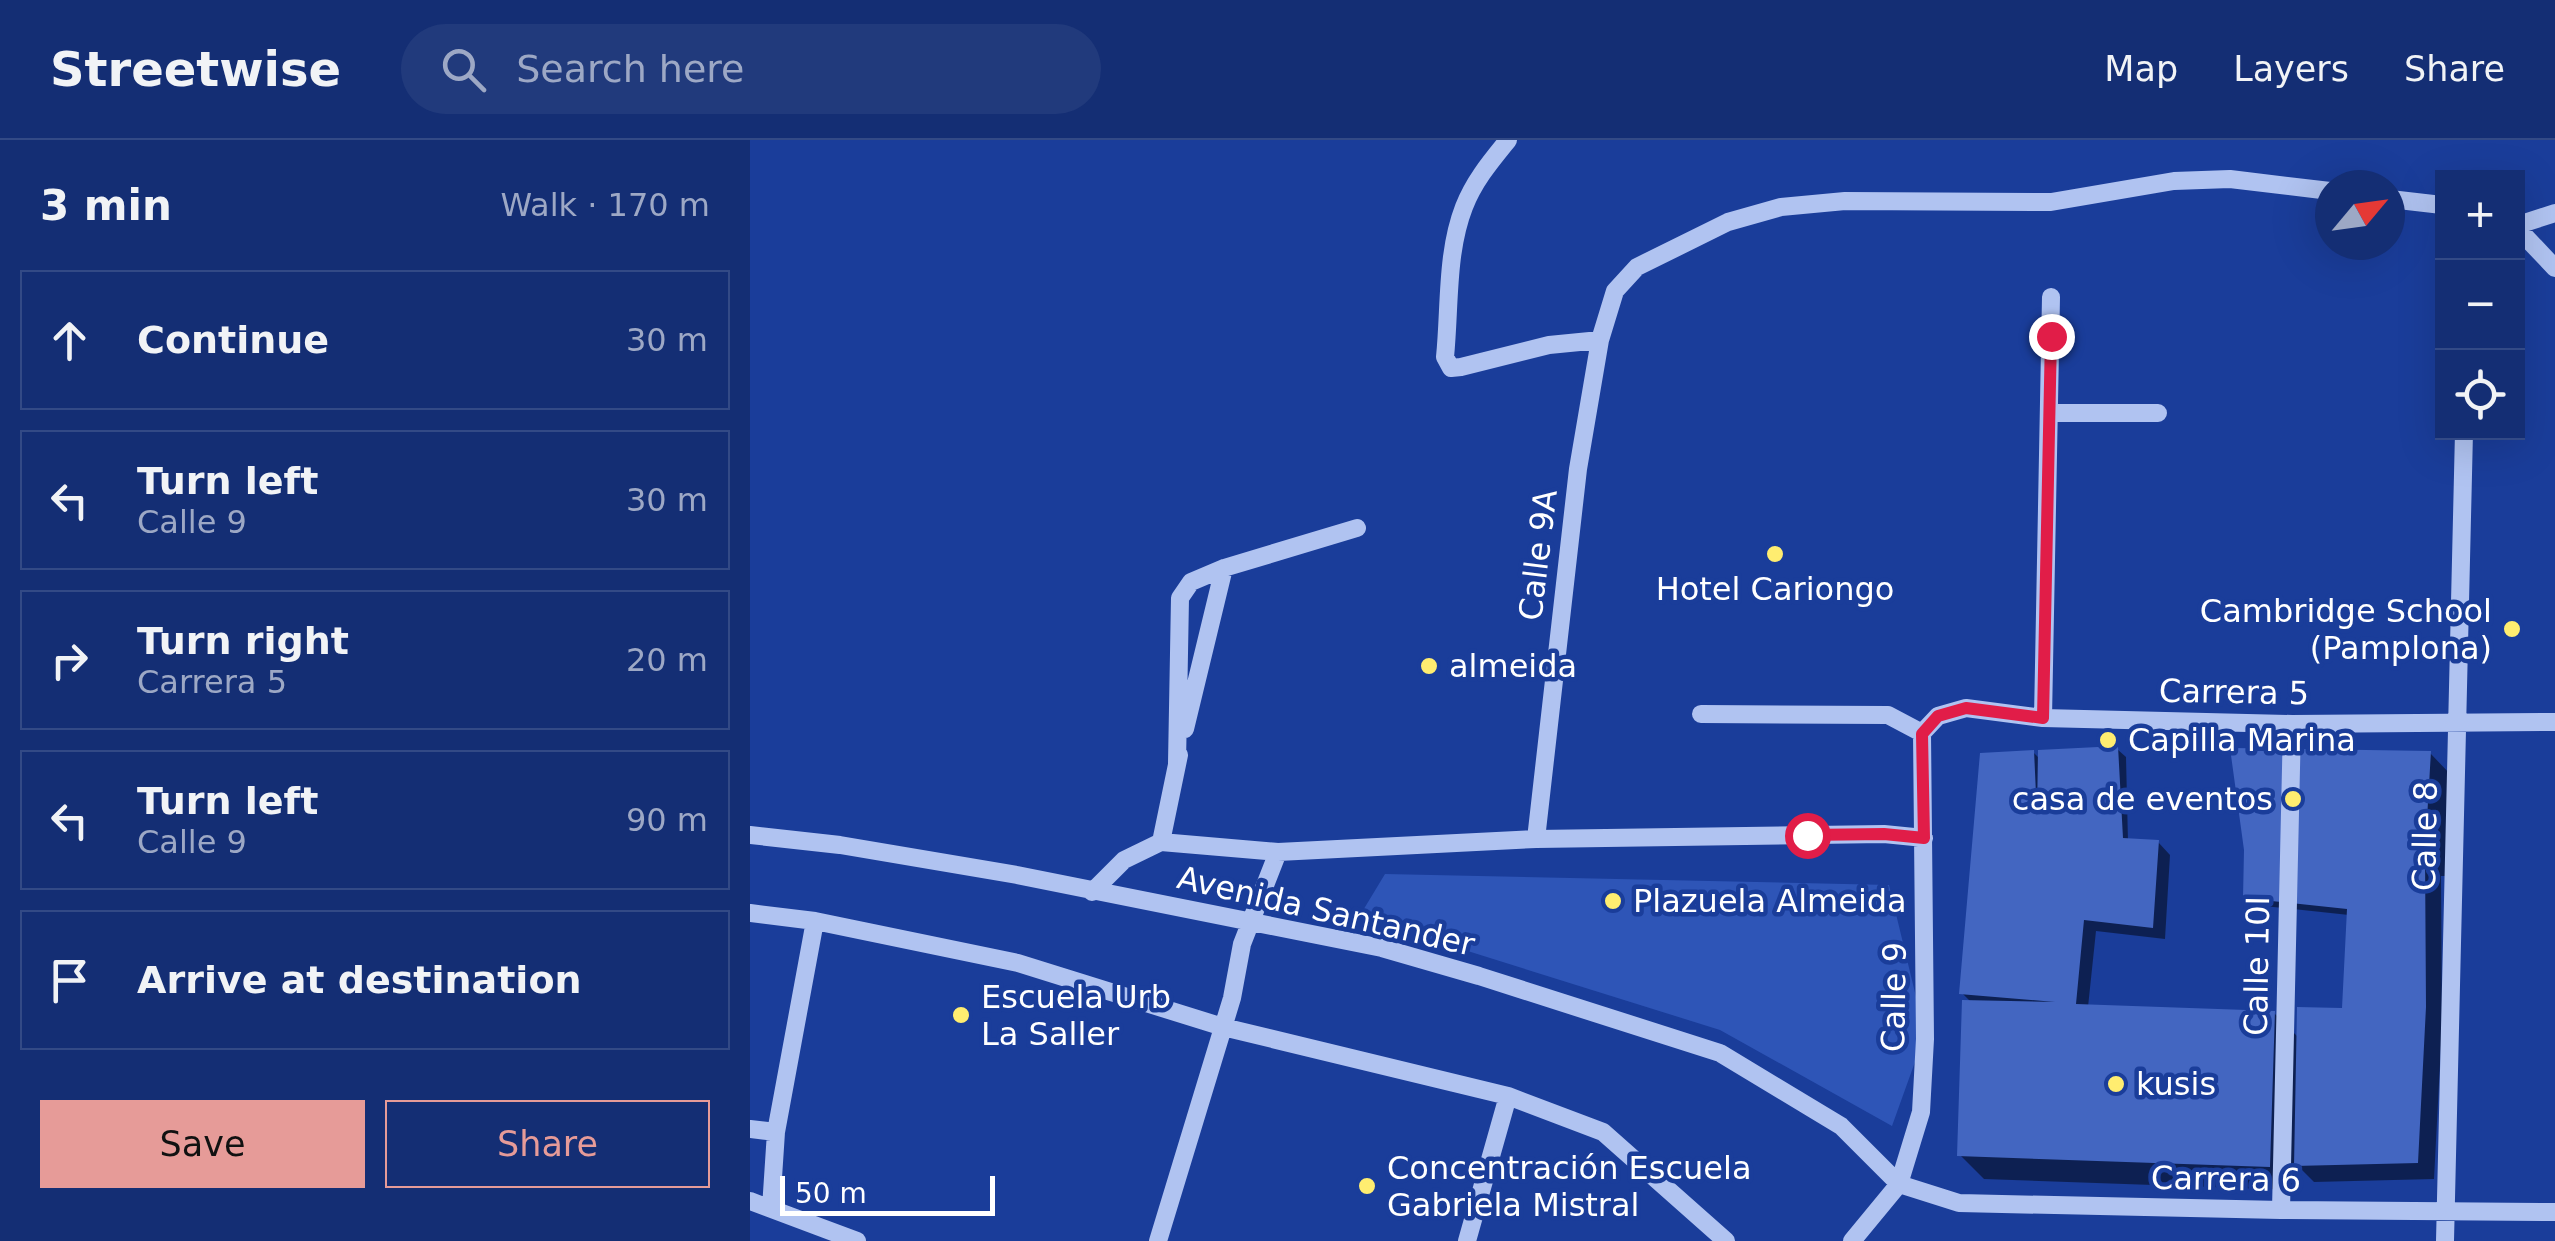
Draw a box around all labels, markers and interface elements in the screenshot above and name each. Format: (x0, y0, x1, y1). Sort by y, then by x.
search box (401, 24, 1101, 114)
text: Streetwise (50, 41, 341, 97)
icon: search (436, 42, 491, 97)
text: Search here (516, 47, 744, 91)
text: Map (2104, 49, 2178, 89)
text: Layers (2233, 49, 2349, 89)
text: Share (2404, 49, 2505, 89)
north arrow (2315, 170, 2405, 260)
map controls (2435, 170, 2525, 440)
button: + (2435, 170, 2525, 260)
text: 3 min (40, 181, 172, 230)
text: Walk · 170 m (500, 186, 710, 224)
button: − (2435, 260, 2525, 350)
icon: ahead (42, 313, 97, 368)
route end (2029, 314, 2075, 360)
text: Continue (137, 318, 329, 362)
text: 30 m (626, 321, 708, 359)
button: locate (2435, 350, 2525, 440)
text: Turn left (137, 459, 318, 503)
icon: left (42, 473, 97, 528)
text: 30 m (626, 481, 708, 519)
street label: Calle 9A (1511, 487, 1565, 623)
text: Calle 9 (137, 503, 247, 541)
marker: Hotel Cariongo (1764, 543, 1786, 565)
place label: Hotel Cariongo (1656, 570, 1894, 608)
place label: Cambridge School (Pamplona) (2200, 592, 2492, 667)
marker: Cambridge School (Pamplona) (2501, 618, 2523, 640)
text: Turn right (137, 619, 349, 663)
icon: right (42, 633, 97, 688)
text: 20 m (626, 641, 708, 679)
place label: almeida (1449, 647, 1577, 685)
marker: almeida (1418, 655, 1440, 677)
text: Carrera 5 (137, 663, 287, 701)
street label: Carrera 5 (2159, 672, 2309, 712)
place label: Capilla Marina (2128, 721, 2356, 759)
marker: Capilla Marina (2097, 729, 2119, 751)
text: Turn left (137, 779, 318, 823)
place label: casa de eventos (2012, 780, 2273, 818)
street label: Calle 8 (2405, 781, 2445, 891)
marker: casa de eventos (2282, 788, 2304, 810)
icon: left (42, 793, 97, 848)
text: 90 m (626, 801, 708, 839)
route start (1785, 813, 1831, 859)
text: Calle 9 (137, 823, 247, 861)
street label: Avenida Santander (1174, 858, 1479, 964)
place label: Plazuela Almeida (1633, 882, 1907, 920)
marker: Plazuela Almeida (1602, 890, 1624, 912)
street label: Calle 10I (2237, 896, 2277, 1036)
street label: Calle 9 (1874, 942, 1914, 1052)
icon: arrive (42, 953, 97, 1008)
text: Arrive at destination (137, 958, 582, 1002)
place label: Escuela Urb La Saller (981, 978, 1171, 1053)
marker: Escuela Urb La Saller (950, 1004, 972, 1026)
place label: kusis (2136, 1065, 2216, 1103)
marker: kusis (2105, 1073, 2127, 1095)
button: Save (40, 1100, 365, 1188)
button: Share (385, 1100, 710, 1188)
place label: Concentración Escuela Gabriela Mistral (1387, 1149, 1752, 1224)
street label: Carrera 6 (2151, 1159, 2301, 1199)
scale bar (780, 1171, 995, 1216)
marker: Concentración Escuela Gabriela Mistral (1356, 1175, 1378, 1197)
text: 50 m (795, 1177, 867, 1210)

